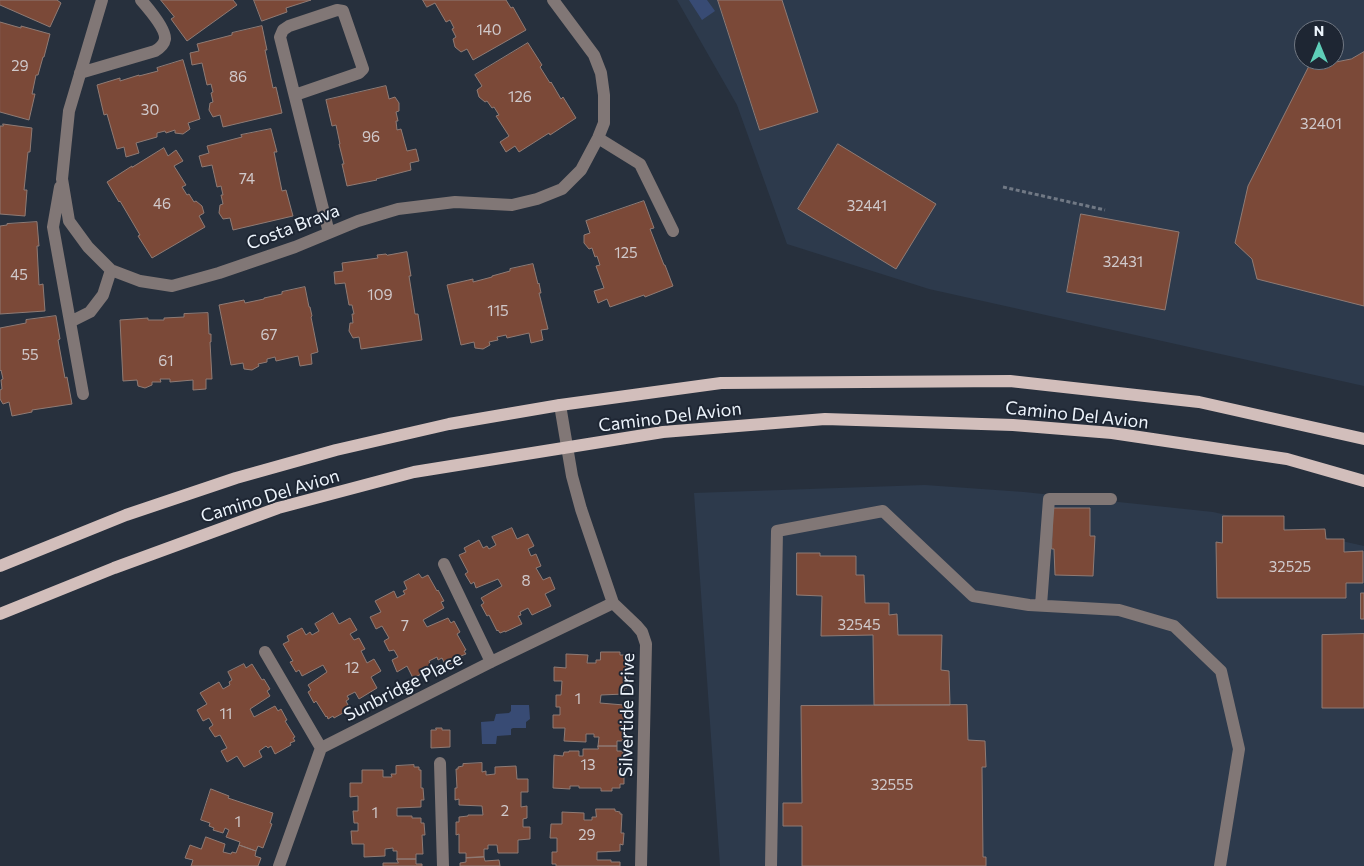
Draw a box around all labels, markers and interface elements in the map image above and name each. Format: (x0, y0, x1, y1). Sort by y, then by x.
north arrow (1294, 20, 1344, 70)
house number: 140 (476, 21, 502, 39)
text: N (1314, 22, 1324, 39)
house number: 29 (11, 57, 29, 75)
house number: 86 (229, 68, 247, 86)
house number: 126 (508, 88, 532, 106)
house number: 30 (141, 101, 159, 119)
house number: 32401 (1300, 115, 1342, 133)
house number: 96 (362, 128, 380, 146)
house number: 74 (239, 170, 255, 188)
house number: 46 (153, 195, 171, 213)
house number: 32441 (847, 197, 887, 215)
street label: Costa Brava (244, 199, 342, 255)
house number: 125 (614, 244, 638, 262)
house number: 32431 (1103, 253, 1143, 271)
house number: 45 (10, 266, 28, 284)
house number: 109 (367, 286, 393, 304)
house number: 115 (487, 302, 509, 320)
house number: 67 (261, 326, 277, 344)
house number: 55 (21, 346, 39, 364)
house number: 61 (158, 352, 174, 370)
street label: Camino Del Avion (1004, 397, 1150, 433)
street label: Camino Del Avion (597, 398, 743, 436)
street label: Camino Del Avion (198, 465, 342, 527)
house number: 32525 (1269, 558, 1311, 576)
house number: 8 (521, 572, 531, 590)
house number: 32545 (837, 616, 881, 634)
house number: 7 (401, 617, 409, 635)
street label: Sunbridge Place (340, 648, 466, 726)
street label: Silvertide Drive (615, 653, 639, 777)
house number: 12 (345, 659, 359, 677)
house number: 1 (575, 690, 581, 708)
house number: 11 (220, 705, 232, 723)
house number: 13 (581, 756, 595, 774)
house number: 32555 (871, 776, 913, 794)
house number: 2 (501, 802, 509, 820)
house number: 1 (372, 804, 378, 822)
house number: 1 (235, 813, 241, 831)
house number: 29 (578, 826, 596, 844)

